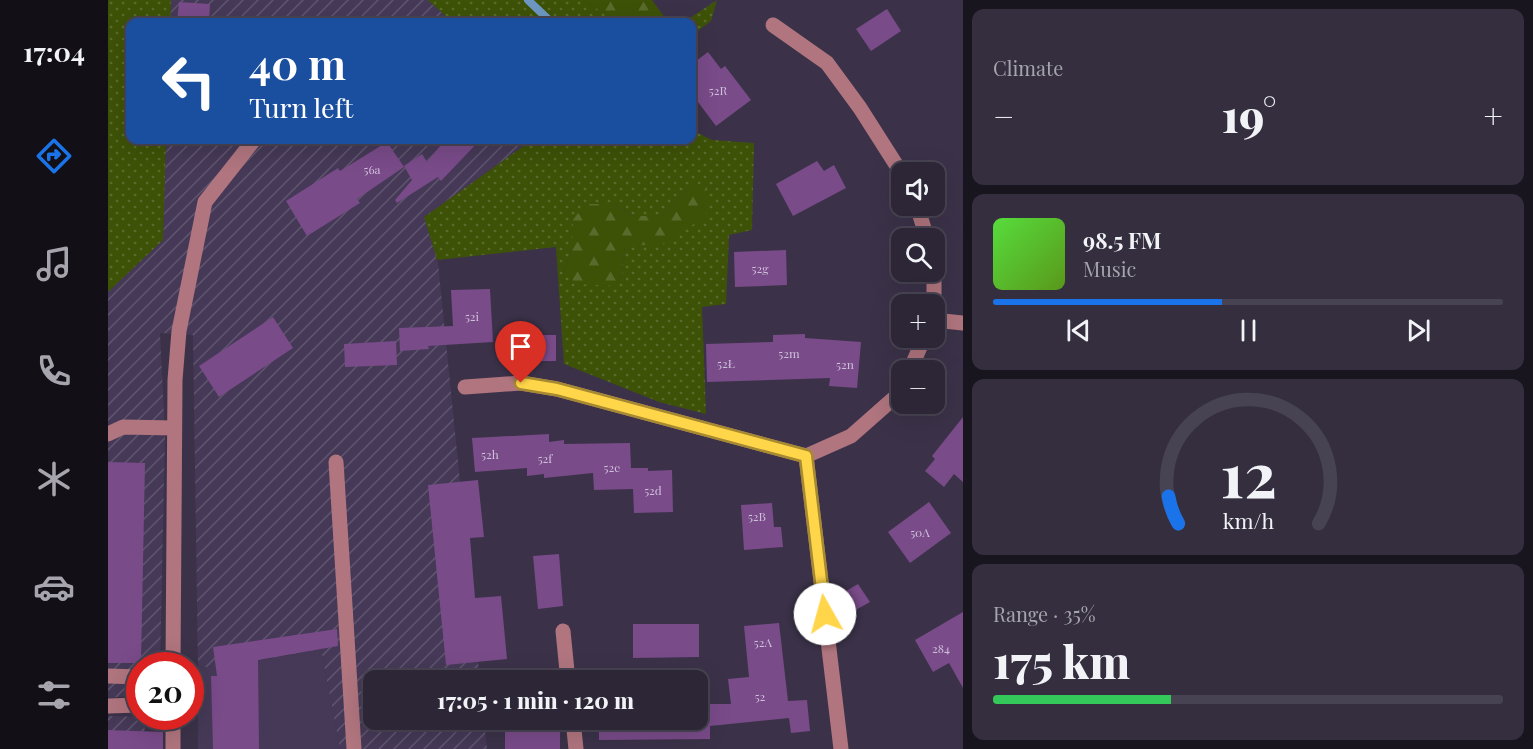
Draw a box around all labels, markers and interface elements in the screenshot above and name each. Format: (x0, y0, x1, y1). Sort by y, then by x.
text: 17:04 (23, 33, 85, 69)
text: 40 m (249, 35, 346, 91)
icon: left (150, 42, 228, 120)
text: Climate (993, 54, 1063, 81)
house number: 52R (709, 82, 727, 98)
text: 19° (1222, 84, 1276, 144)
text: Turn left (249, 89, 353, 125)
text: − (993, 93, 1014, 137)
text: + (1484, 93, 1503, 137)
icon: directions (33, 135, 75, 177)
house number: 56a (363, 161, 381, 177)
map controls (891, 162, 945, 414)
button: sound (891, 162, 945, 216)
text: 98.5 FM (1083, 225, 1161, 255)
button: search (891, 228, 945, 282)
icon: music (33, 243, 75, 285)
text: Music (1083, 255, 1136, 282)
house number: 52g (751, 260, 769, 276)
button: + (891, 294, 945, 348)
house number: 52i (465, 308, 480, 324)
icon: previous (1062, 314, 1095, 347)
icon: pause (1232, 314, 1265, 347)
icon: next (1402, 314, 1435, 347)
pin (495, 321, 546, 383)
icon: arrive (504, 330, 537, 363)
house number: 52m (778, 345, 800, 361)
icon: phone (33, 350, 75, 392)
house number: 52Ł (717, 355, 735, 371)
house number: 52n (836, 356, 854, 372)
button: − (891, 360, 945, 414)
text: 12 (1220, 430, 1276, 514)
house number: 52h (481, 446, 499, 462)
house number: 52f (538, 450, 553, 466)
icon: climate (33, 458, 75, 500)
house number: 52e (604, 459, 620, 475)
house number: 52d (644, 482, 662, 498)
text: km/h (1222, 506, 1274, 534)
house number: 52B (748, 508, 766, 524)
house number: 50A (910, 524, 930, 540)
icon: car (33, 566, 75, 608)
position arrow (793, 582, 857, 646)
text: Range · 35% (993, 600, 1096, 627)
text: 175 km (993, 630, 1130, 690)
house number: 52A (754, 634, 773, 650)
house number: 284 (932, 640, 950, 656)
speed limit sign: 20 (126, 652, 204, 730)
icon: filters (33, 674, 75, 716)
text: 17:05 · 1 min · 120 m (437, 685, 634, 715)
house number: 52 (755, 688, 766, 704)

